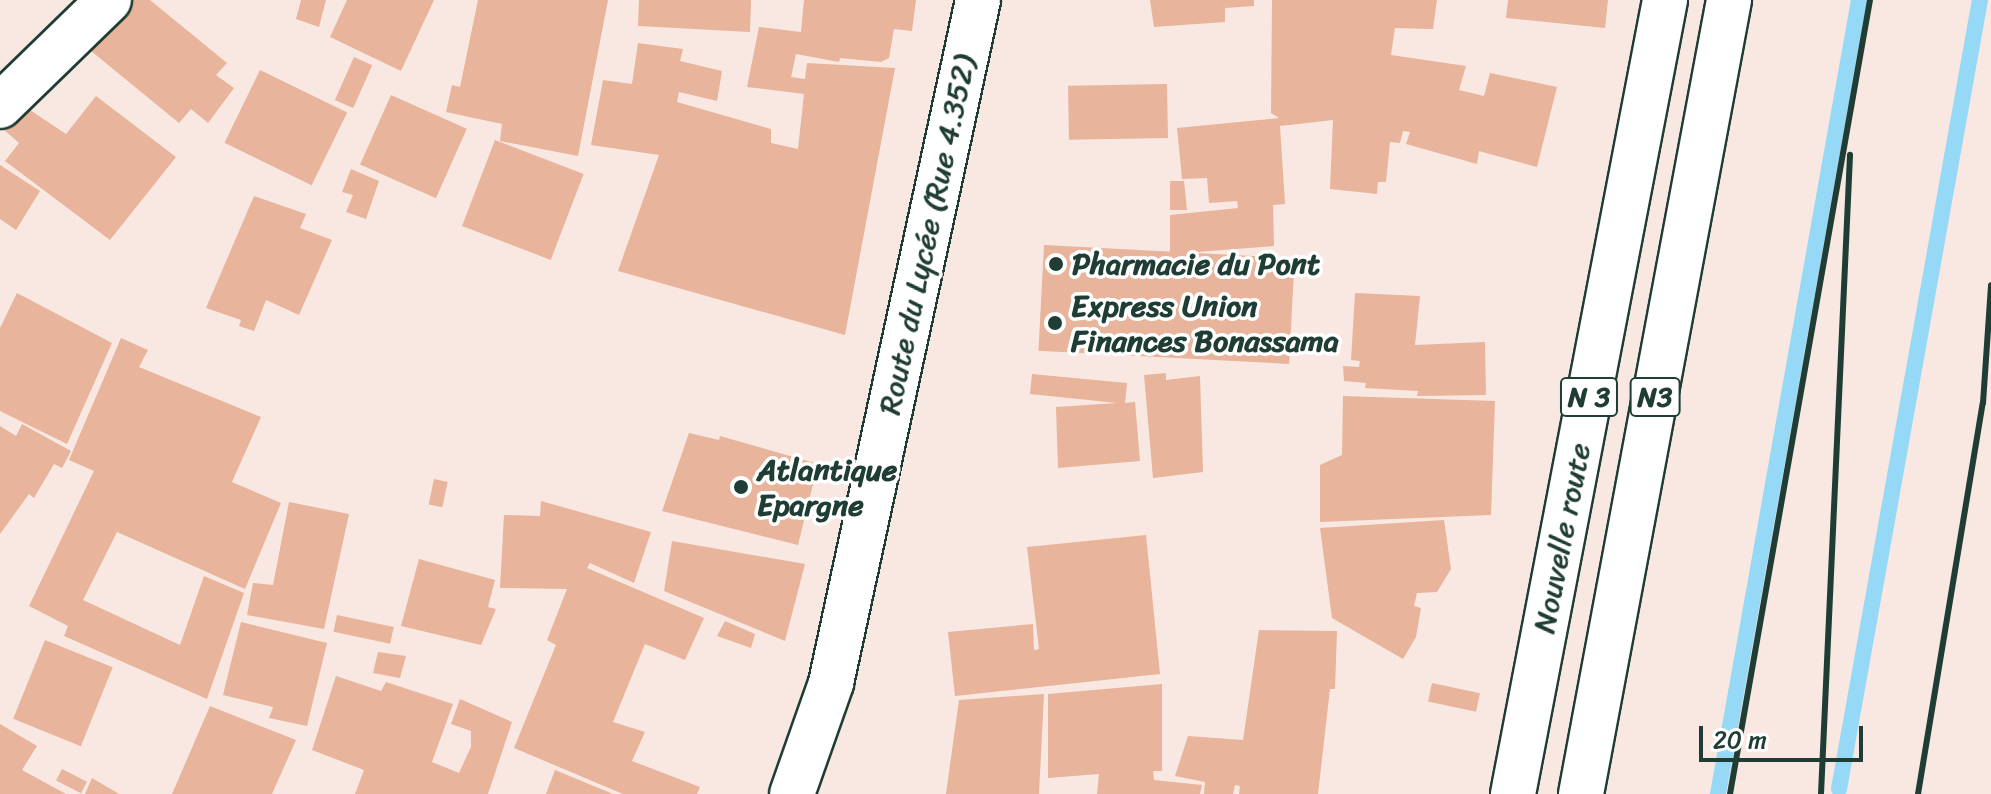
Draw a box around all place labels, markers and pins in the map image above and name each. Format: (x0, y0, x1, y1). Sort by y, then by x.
place label: Pharmacie du Pont (1072, 246, 1320, 282)
marker: Pharmacie du Pont (1047, 255, 1065, 273)
place label: Express Union Finances Bonassama (1071, 288, 1339, 358)
marker: Express Union Finances Bonassama (1046, 314, 1064, 332)
place label: Atlantique Epargne (757, 452, 897, 522)
marker: Atlantique Epargne (732, 478, 750, 496)

